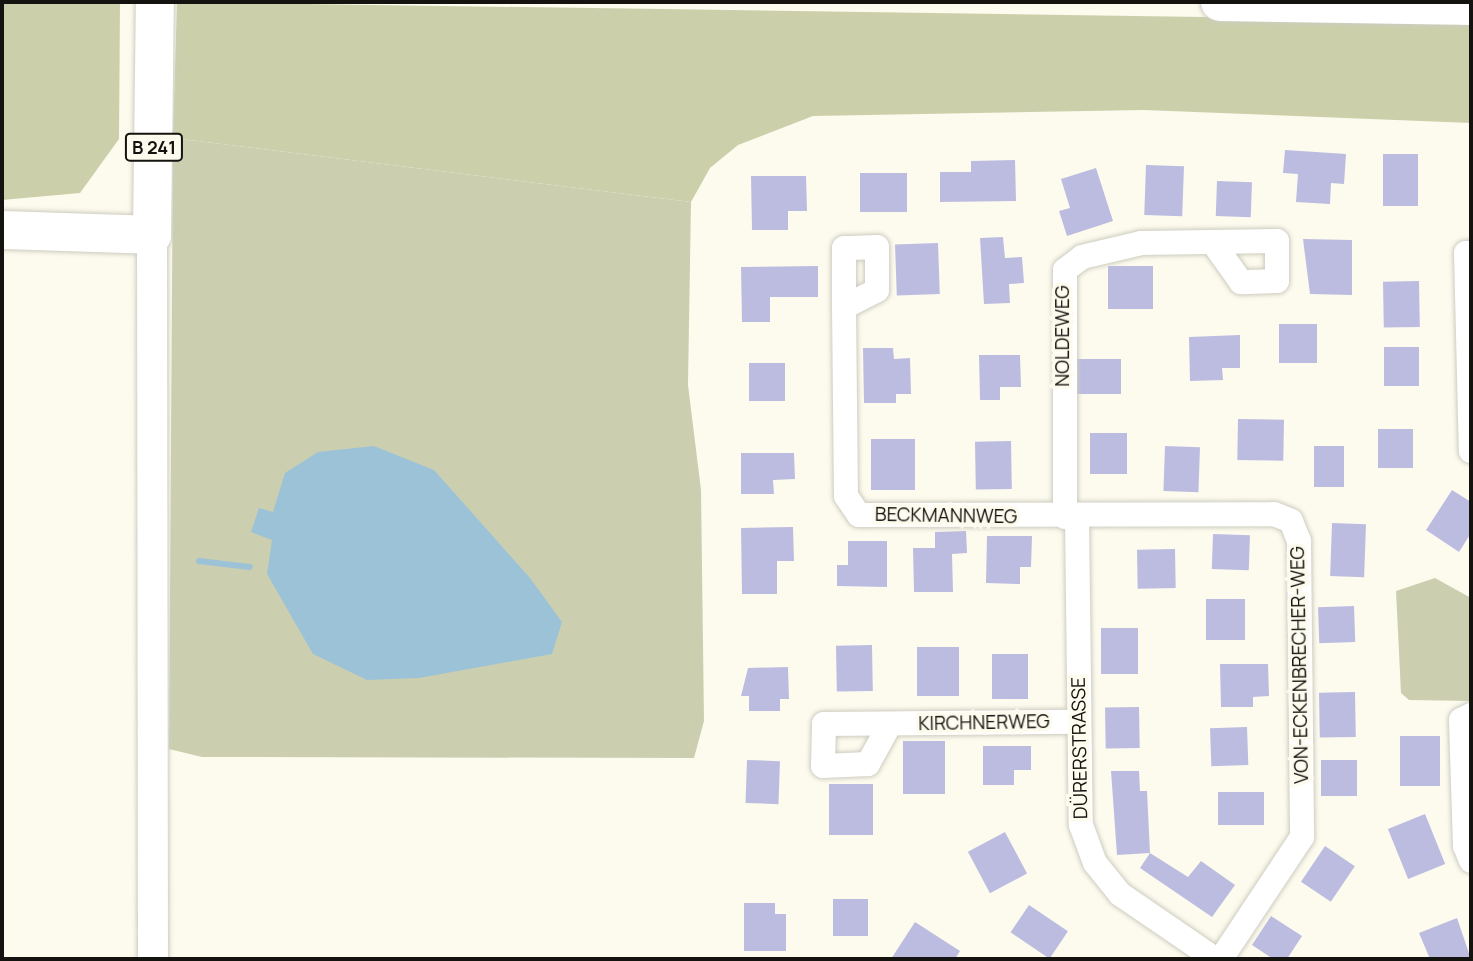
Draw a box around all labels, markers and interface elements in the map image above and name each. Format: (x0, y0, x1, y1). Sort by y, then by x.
road number: B 241 (124, 132, 184, 162)
street label: NOLDEWEG (1052, 285, 1074, 387)
street label: BECKMANNWEG (875, 503, 1017, 529)
street label: VON-ECKENBRECHER-WEG (1287, 546, 1313, 784)
street label: DÜRERSTRASSE (1067, 677, 1093, 819)
street label: KIRCHNERWEG (918, 710, 1050, 736)

